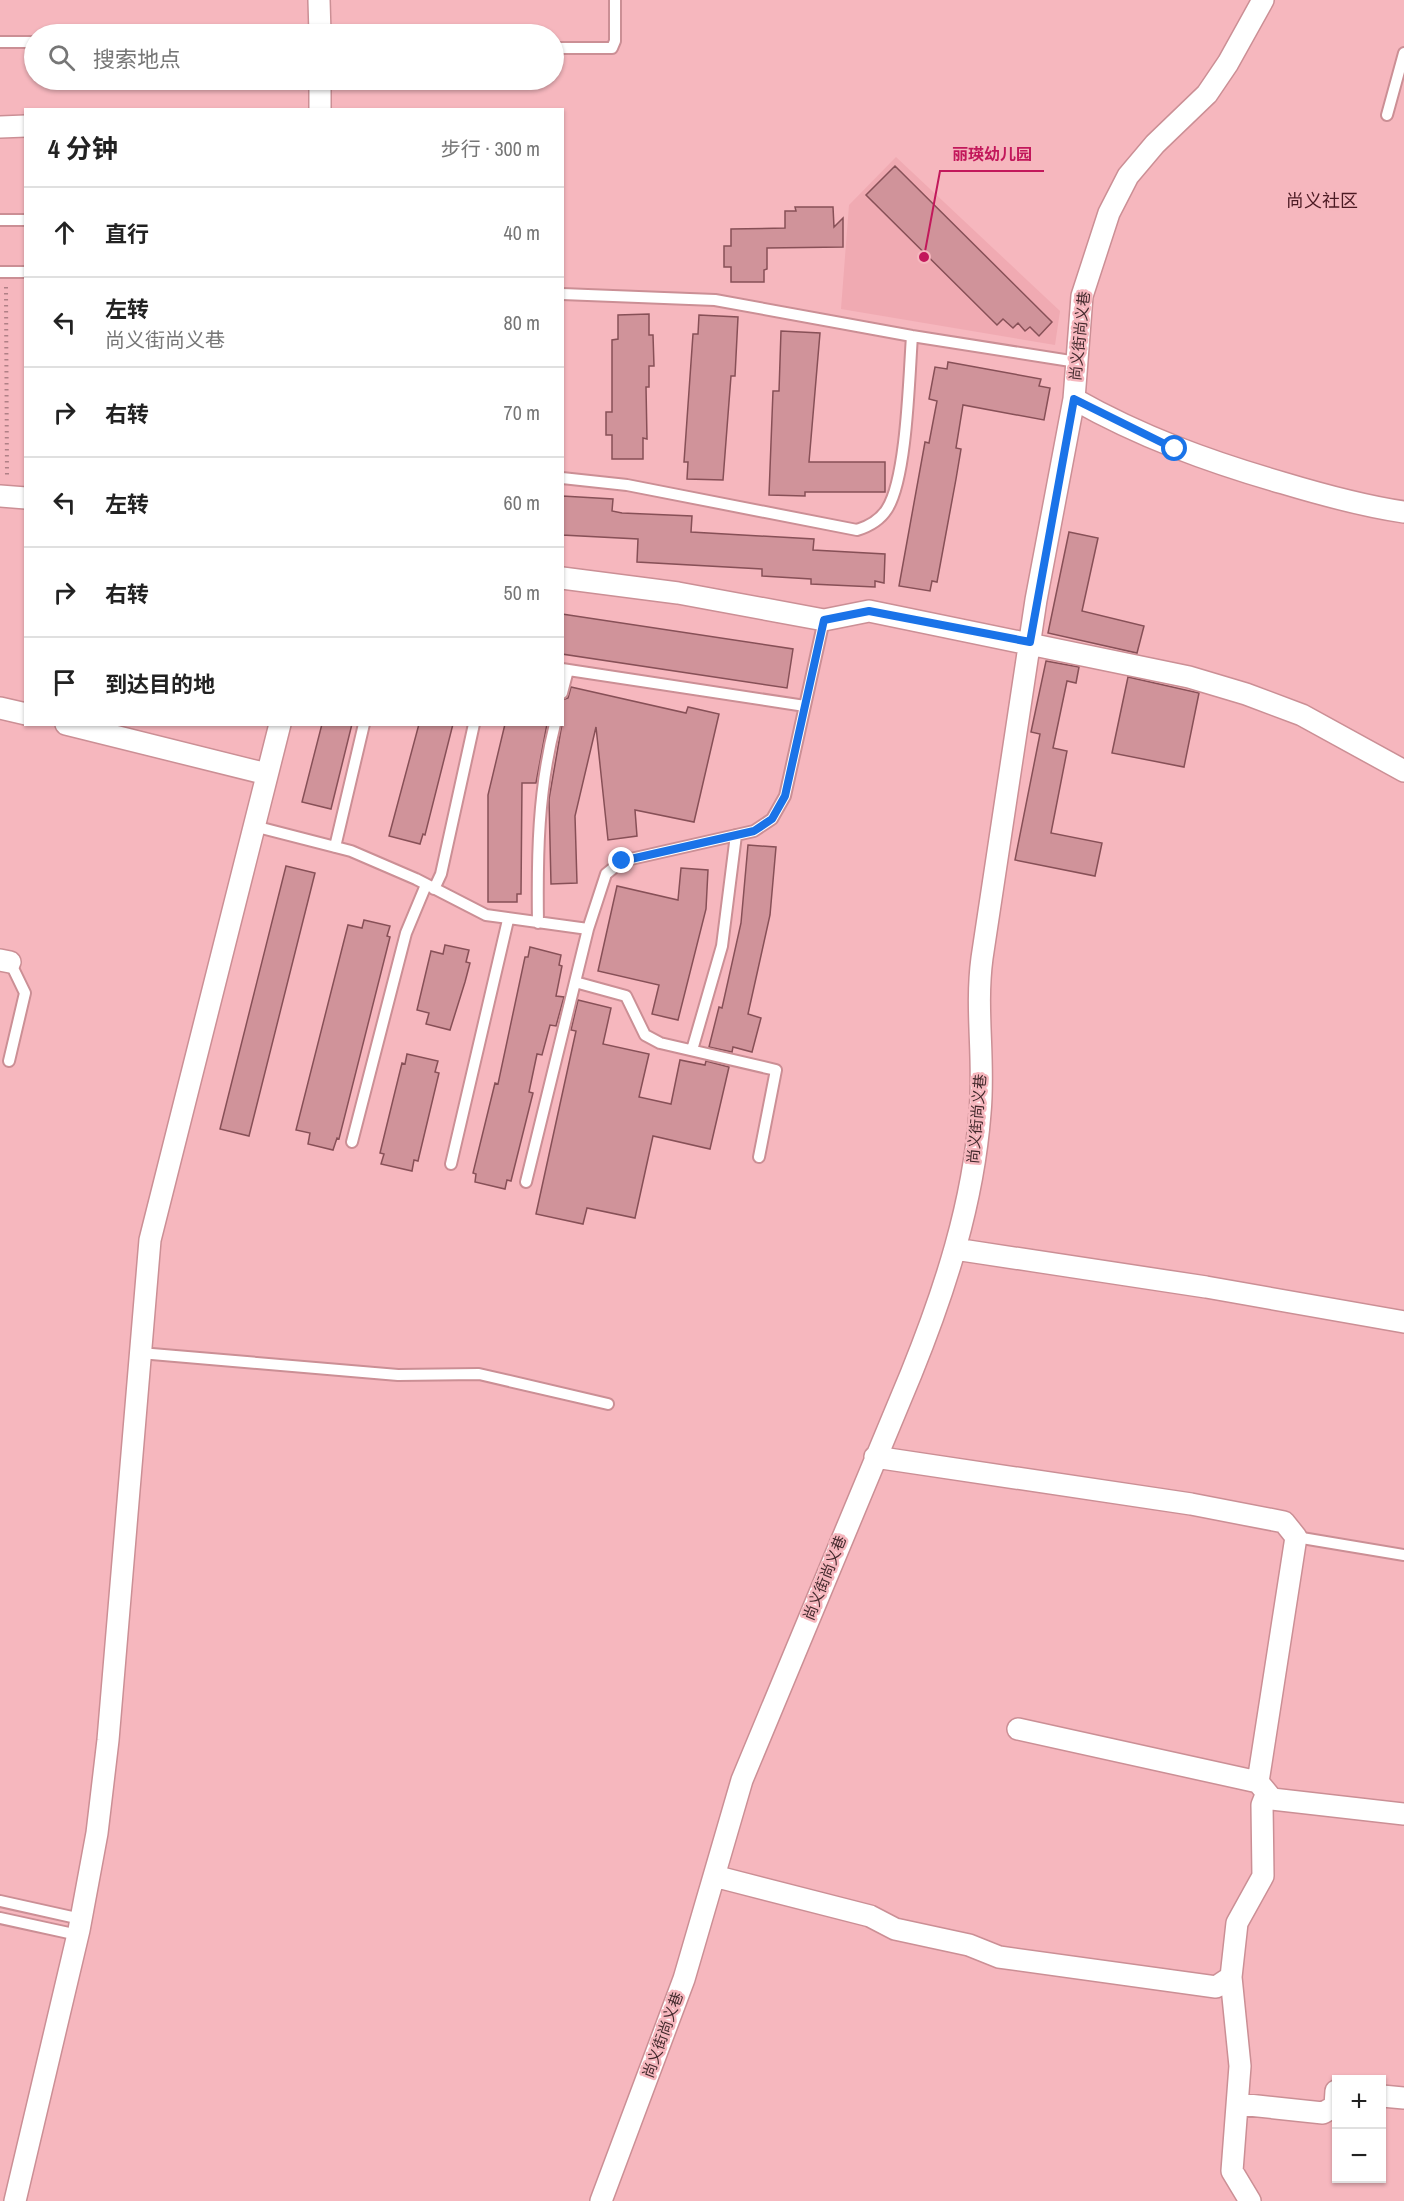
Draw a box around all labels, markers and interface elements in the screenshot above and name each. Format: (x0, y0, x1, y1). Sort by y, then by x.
search box (24, 24, 564, 90)
icon: search (45, 41, 78, 74)
text: 搜索地点 (93, 44, 181, 74)
text: 4 分钟 (48, 131, 118, 166)
text: 步行 · 300 m (441, 135, 540, 162)
callout: 丽瑛幼儿园 (940, 137, 1044, 171)
text: 丽瑛幼儿园 (952, 143, 1032, 165)
district label: 尚义社区 (1286, 188, 1358, 213)
icon: ahead (48, 216, 81, 249)
text: 直行 (105, 219, 149, 249)
text: 40 m (504, 219, 540, 246)
street label: 尚义街尚义巷 (1064, 290, 1095, 382)
text: 左转 (105, 294, 149, 324)
icon: left (48, 306, 81, 339)
text: 80 m (504, 309, 540, 336)
text: 尚义街尚义巷 (105, 326, 225, 353)
icon: right (48, 396, 81, 429)
text: 右转 (105, 399, 149, 429)
text: 70 m (504, 399, 540, 426)
route start (1161, 435, 1187, 461)
icon: left (48, 486, 81, 519)
text: 左转 (105, 489, 149, 519)
text: 60 m (504, 489, 540, 516)
icon: right (48, 576, 81, 609)
text: 右转 (105, 579, 149, 609)
text: 50 m (504, 579, 540, 606)
icon: arrive (48, 666, 81, 699)
text: 到达目的地 (105, 669, 215, 699)
route end (608, 847, 634, 873)
street label: 尚义街尚义巷 (962, 1073, 991, 1165)
street label: 尚义街尚义巷 (798, 1532, 851, 1623)
street label: 尚义街尚义巷 (637, 1989, 688, 2081)
map controls (1332, 2075, 1386, 2183)
button: + (1332, 2075, 1386, 2129)
button: − (1332, 2129, 1386, 2183)

